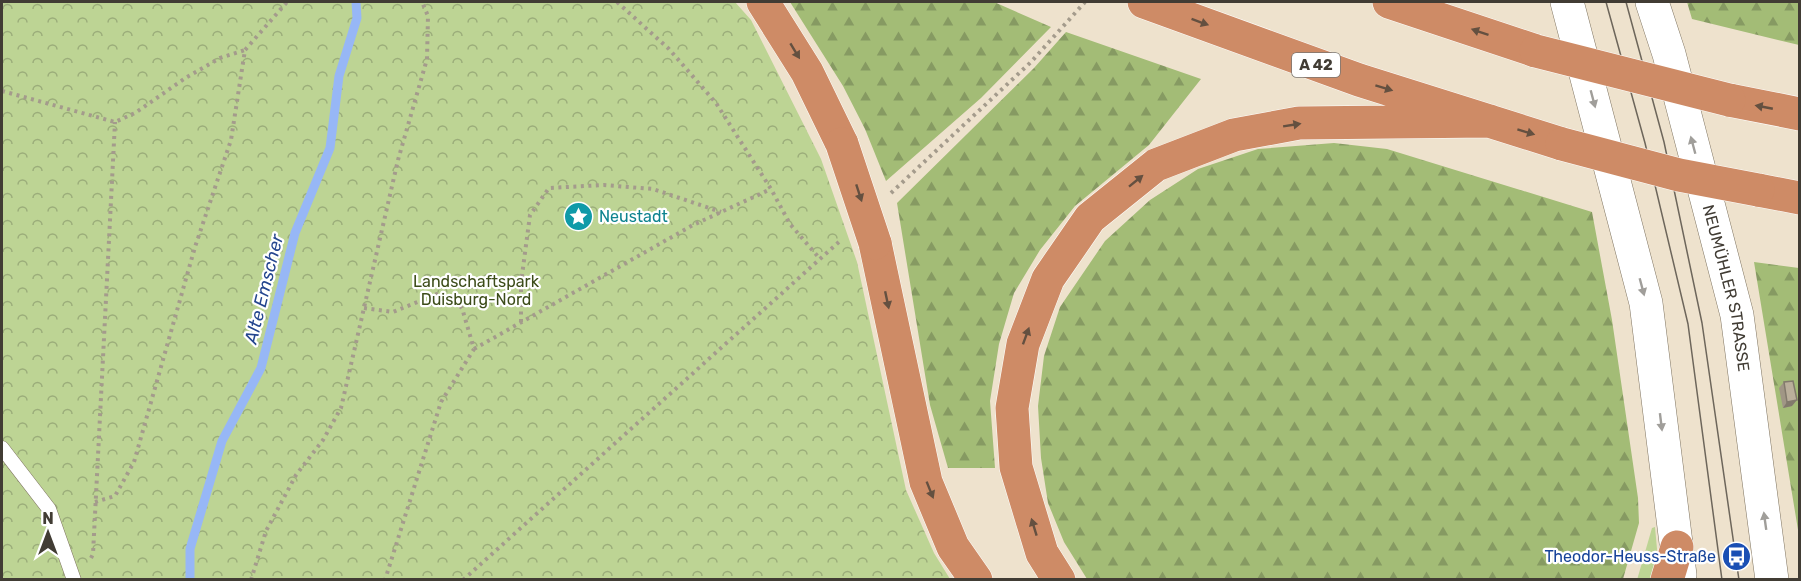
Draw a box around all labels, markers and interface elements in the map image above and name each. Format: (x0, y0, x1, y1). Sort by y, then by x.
one-way arrow (1191, 18, 1209, 28)
one-way arrow (1471, 27, 1489, 37)
one-way arrow (789, 43, 800, 59)
road number: A 42 (1292, 53, 1340, 77)
one-way arrow (1375, 84, 1393, 93)
one-way arrow (1588, 90, 1598, 108)
one-way arrow (1755, 102, 1774, 111)
one-way arrow (1283, 120, 1302, 129)
one-way arrow (1517, 128, 1535, 137)
one-way arrow (1687, 136, 1697, 154)
one-way arrow (1129, 175, 1144, 187)
one-way arrow (855, 184, 864, 202)
place icon: Neustadt (562, 200, 594, 232)
street label: NEUMÜHLER STRASSE (1699, 203, 1754, 372)
place label: Neustadt (599, 207, 668, 226)
water label: Alte Emscher (240, 231, 288, 347)
park label: Landschaftspark Duisburg-Nord (413, 272, 540, 309)
one-way arrow (1638, 279, 1647, 297)
one-way arrow (883, 291, 892, 310)
one-way arrow (1022, 327, 1032, 345)
one-way arrow (1656, 413, 1666, 432)
one-way arrow (925, 482, 935, 500)
north arrow (18, 503, 78, 563)
text: N (42, 509, 54, 528)
one-way arrow (1761, 512, 1770, 531)
one-way arrow (1029, 518, 1038, 536)
bus stop icon: Theodor-Heuss-Straße (1721, 540, 1753, 572)
place label: Theodor-Heuss-Straße (1544, 547, 1716, 566)

